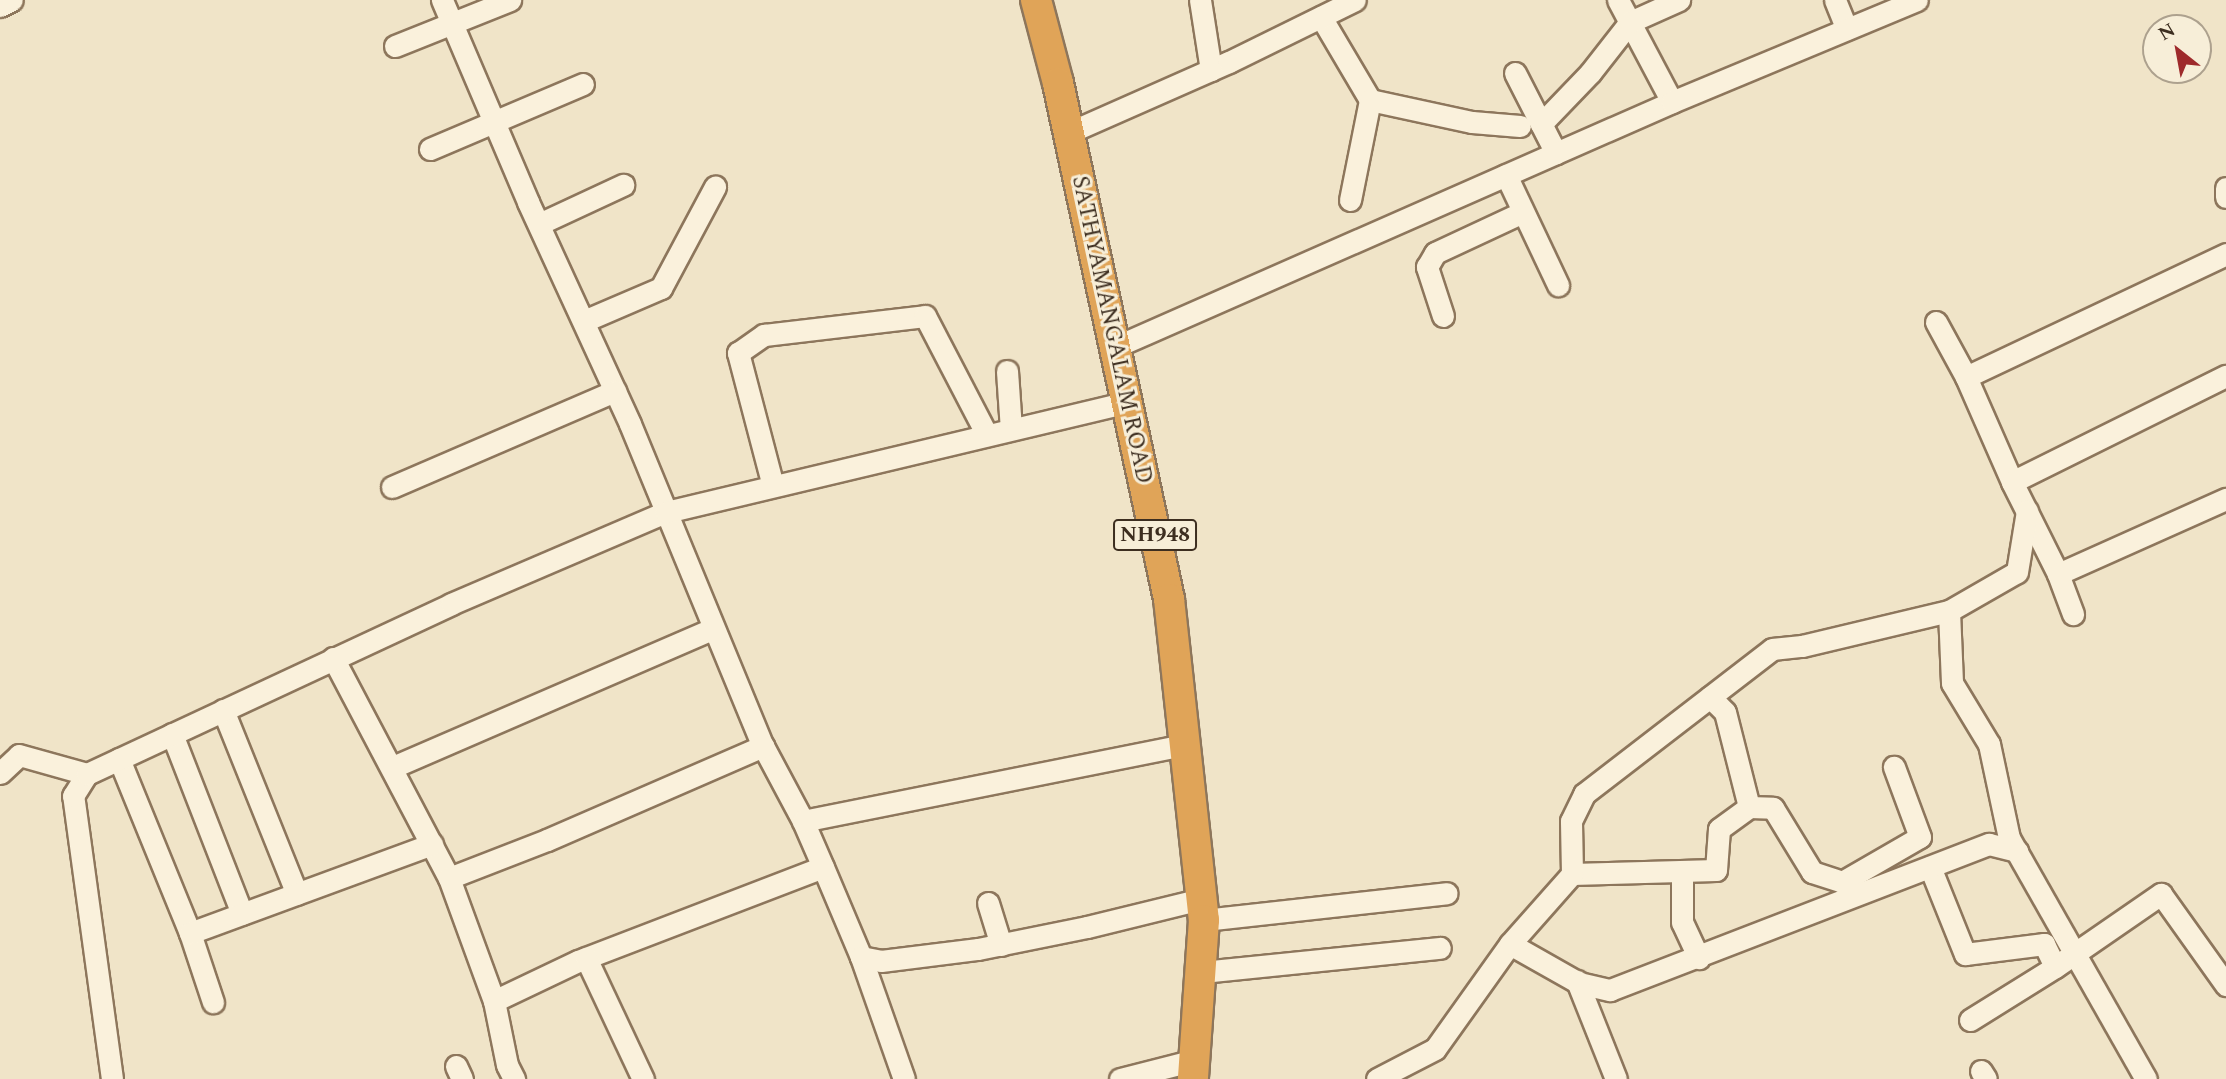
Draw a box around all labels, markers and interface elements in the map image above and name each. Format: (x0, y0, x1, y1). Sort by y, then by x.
north arrow (2142, 14, 2212, 84)
text: N (2153, 16, 2181, 49)
street label: SATHYAMANGALAM ROAD (1065, 174, 1157, 486)
road number: NH948 (1113, 518, 1197, 552)

